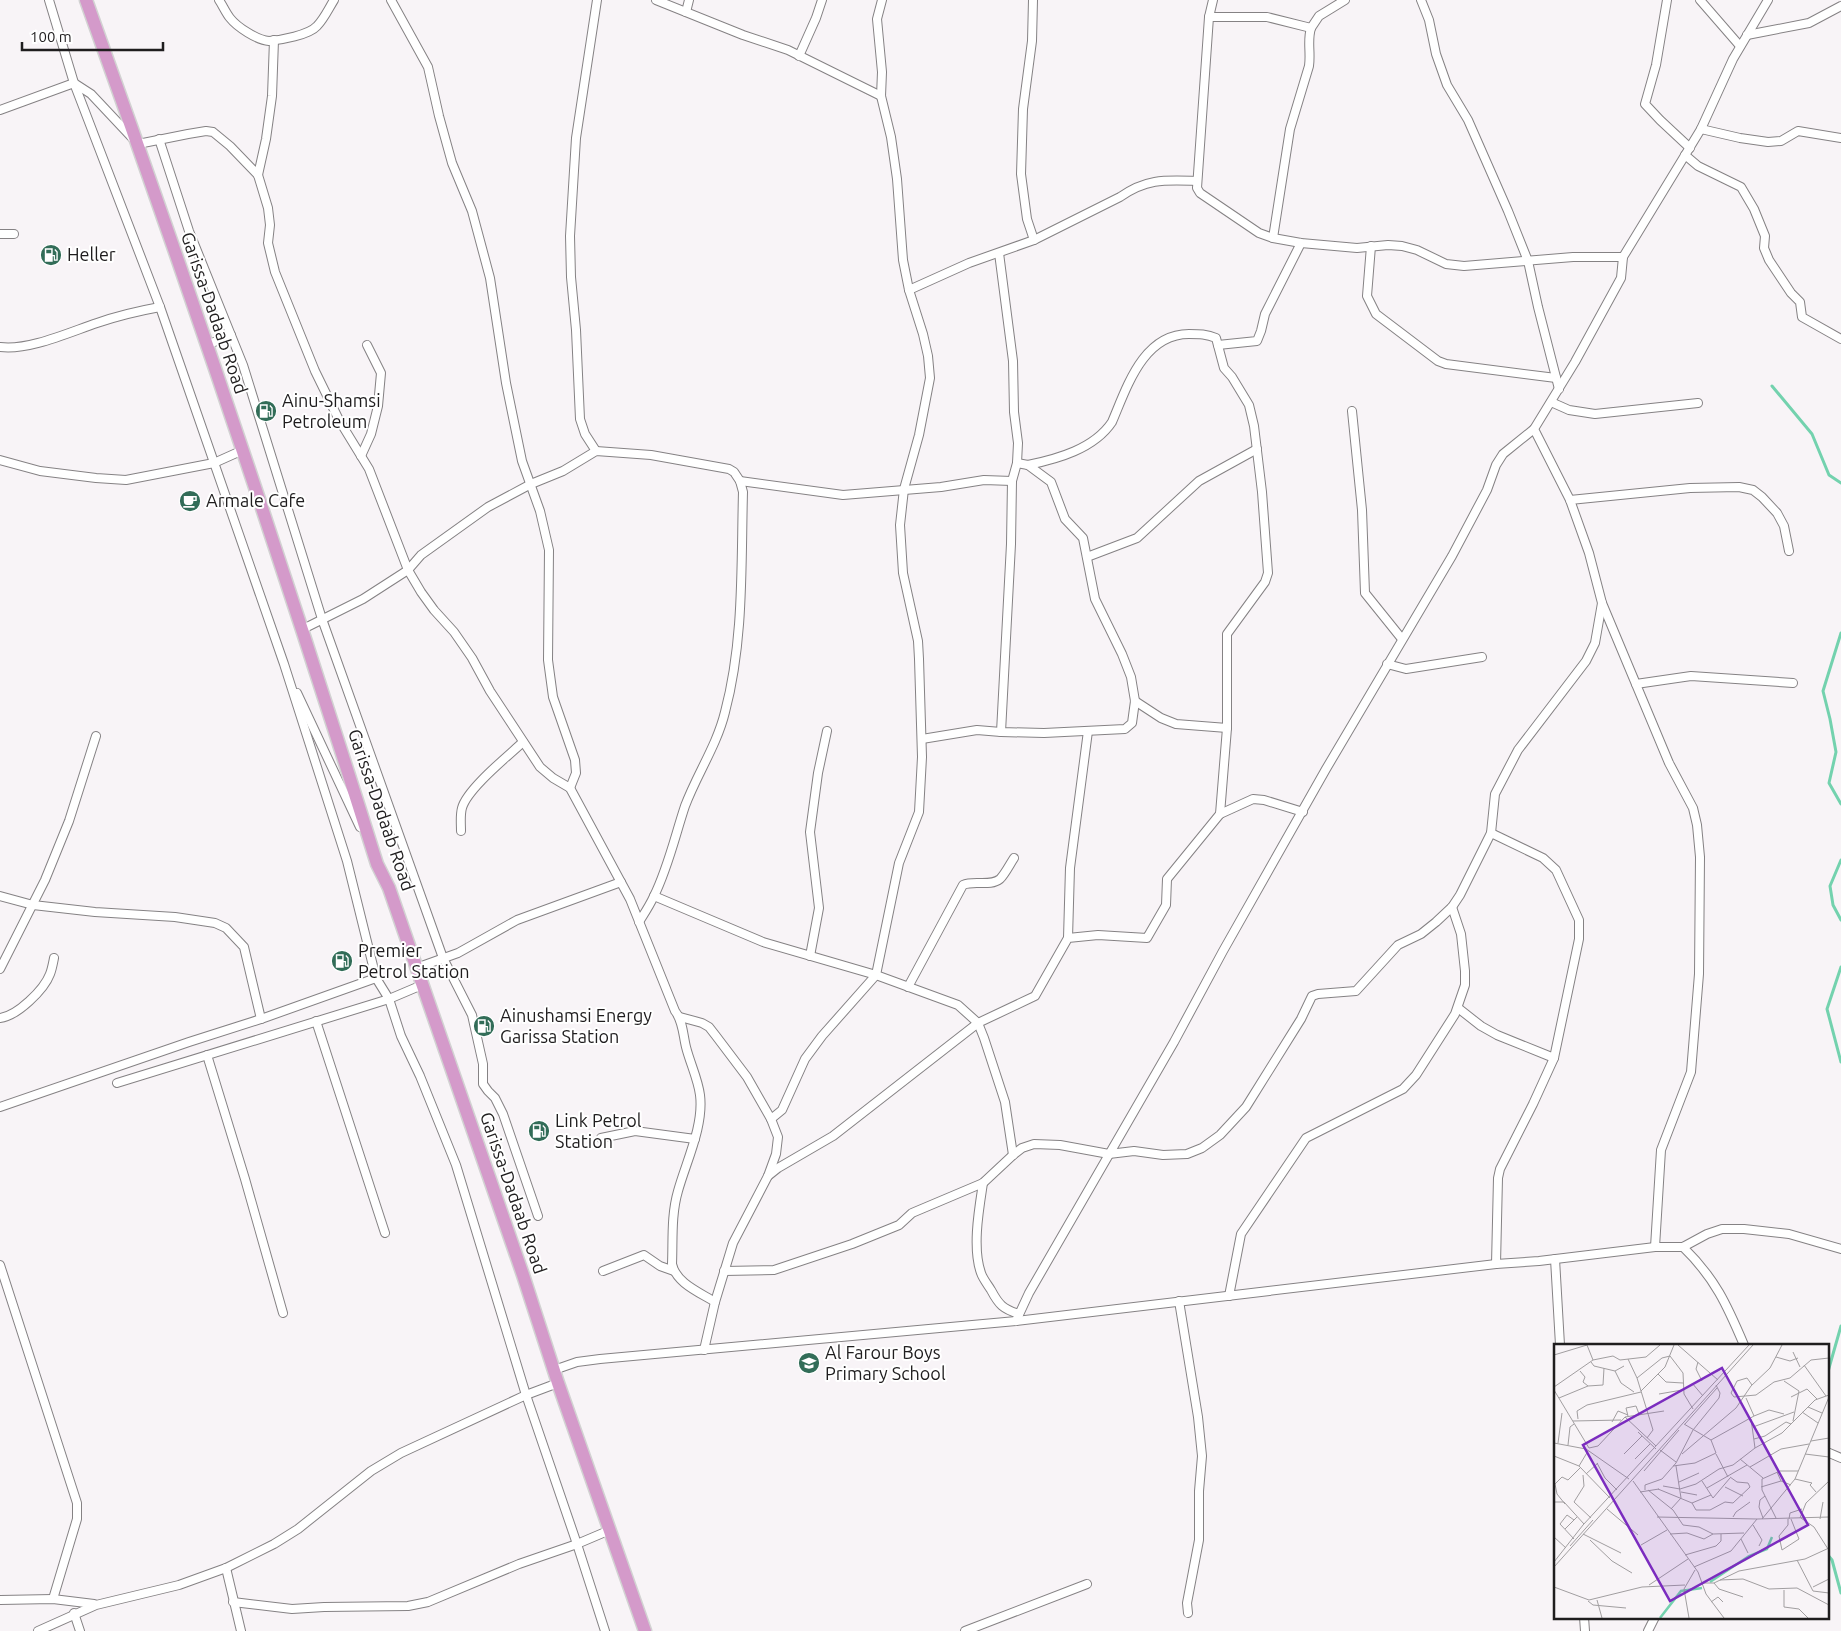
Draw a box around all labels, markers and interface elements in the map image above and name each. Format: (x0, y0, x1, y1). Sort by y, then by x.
scale bar (22, 20, 164, 52)
text: 100 m (30, 28, 72, 45)
street label: Garissa-Dadaab Road (178, 229, 252, 396)
fuel station icon: Heller (39, 243, 63, 267)
place label: Heller (67, 244, 116, 264)
place label: Ainu-Shamsi Petroleum (282, 390, 381, 431)
fuel station icon: Ainu-Shamsi Petroleum (254, 399, 278, 423)
cafe icon: Armale Cafe (178, 489, 202, 513)
place label: Armale Cafe (206, 490, 305, 510)
street label: Garissa-Dadaab Road (345, 726, 419, 893)
place label: Premier Petrol Station (358, 940, 470, 981)
fuel station icon: Premier Petrol Station (330, 949, 354, 973)
place label: Ainushamsi Energy Garissa Station (500, 1005, 652, 1046)
fuel station icon: Ainushamsi Energy Garissa Station (472, 1014, 496, 1038)
street label: Garissa-Dadaab Road (477, 1109, 551, 1276)
place label: Link Petrol Station (555, 1110, 642, 1151)
fuel station icon: Link Petrol Station (527, 1119, 551, 1143)
place label: Al Farour Boys Primary School (825, 1342, 946, 1383)
inset map (1554, 1344, 1828, 1618)
school or university icon: Al Farour Boys Primary School (797, 1351, 821, 1375)

